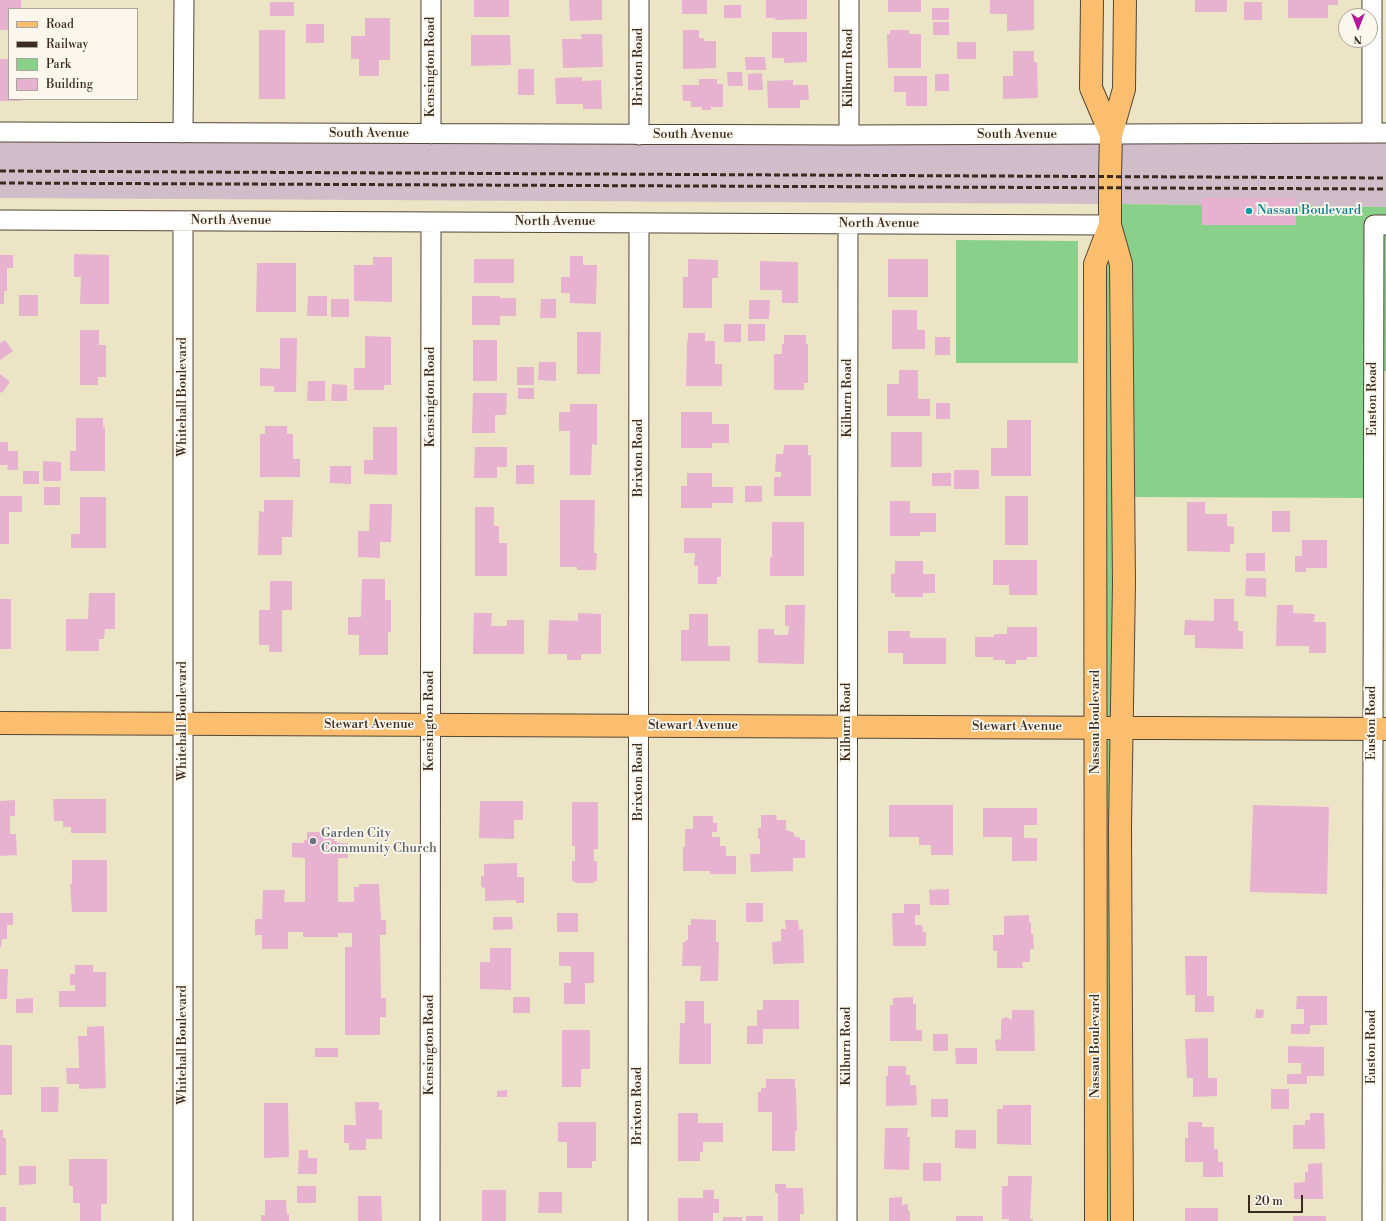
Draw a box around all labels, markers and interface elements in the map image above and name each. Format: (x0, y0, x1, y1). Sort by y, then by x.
legend (8, 8, 138, 100)
north arrow (1338, 8, 1378, 48)
text: Road (46, 17, 74, 32)
street label: Kensington Road (423, 17, 439, 117)
street label: Brixton Road (631, 28, 647, 106)
street label: Kilburn Road (841, 29, 857, 107)
text: N (1354, 32, 1362, 46)
text: Railway (46, 37, 88, 52)
text: Park (46, 57, 71, 72)
text: Building (46, 77, 93, 92)
street label: South Avenue (329, 126, 409, 142)
street label: South Avenue (653, 127, 733, 143)
street label: South Avenue (977, 127, 1057, 143)
place label: Nassau Boulevard (1257, 203, 1361, 219)
marker: Nassau Boulevard (1244, 206, 1254, 216)
street label: North Avenue (191, 213, 271, 229)
street label: North Avenue (515, 214, 595, 230)
street label: North Avenue (839, 216, 919, 232)
street label: Whitehall Boulevard (175, 337, 191, 457)
street label: Kensington Road (423, 347, 439, 447)
street label: Kilburn Road (840, 359, 856, 437)
street label: Euston Road (1365, 362, 1381, 436)
street label: Brixton Road (631, 419, 647, 497)
street label: Whitehall Boulevard (175, 661, 191, 781)
street label: Nassau Boulevard (1088, 670, 1104, 774)
street label: Kensington Road (422, 671, 438, 771)
street label: Kilburn Road (839, 683, 855, 761)
street label: Euston Road (1364, 686, 1380, 760)
street label: Stewart Avenue (324, 717, 414, 733)
street label: Stewart Avenue (648, 718, 738, 734)
street label: Stewart Avenue (972, 719, 1062, 735)
street label: Brixton Road (631, 743, 647, 821)
place label: Garden City Community Church (321, 826, 437, 857)
marker: Garden City Community Church (308, 836, 318, 846)
street label: Whitehall Boulevard (175, 985, 191, 1105)
street label: Nassau Boulevard (1088, 994, 1104, 1098)
street label: Kensington Road (422, 995, 438, 1095)
street label: Kilburn Road (839, 1007, 855, 1085)
street label: Euston Road (1364, 1010, 1380, 1084)
street label: Brixton Road (630, 1067, 646, 1145)
scale bar (1250, 1187, 1305, 1213)
text: 20 m (1255, 1194, 1283, 1209)

